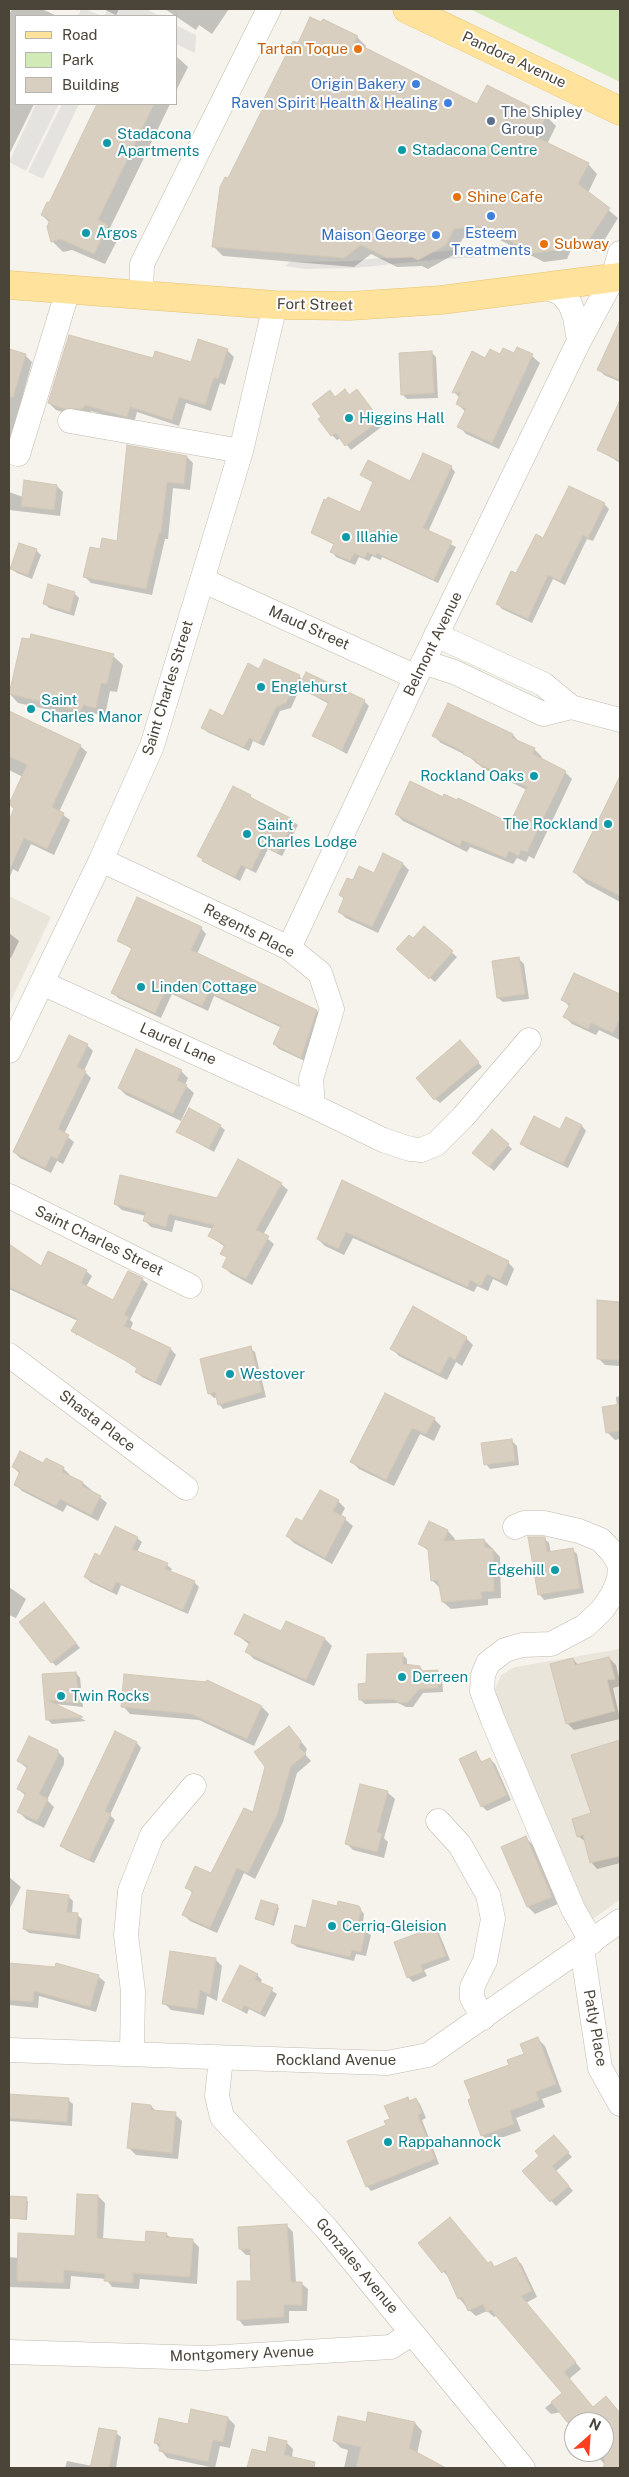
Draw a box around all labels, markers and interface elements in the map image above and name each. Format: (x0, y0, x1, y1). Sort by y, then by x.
legend (15, 15, 178, 105)
text: Road (62, 26, 98, 43)
street label: Pandora Avenue (459, 28, 569, 92)
place label: Tartan Toque (257, 40, 348, 58)
marker: Tartan Toque (352, 43, 364, 55)
text: Park (62, 51, 94, 68)
place label: Origin Bakery (311, 75, 406, 93)
text: Building (62, 76, 120, 93)
marker: Origin Bakery (410, 78, 422, 90)
place label: Raven Spirit Health & Healing (231, 94, 438, 112)
marker: Raven Spirit Health & Healing (442, 97, 454, 109)
place label: The Shipley Group (501, 103, 583, 138)
marker: The Shipley Group (485, 115, 497, 127)
place label: Stadacona Apartments (117, 125, 199, 160)
marker: Stadacona Apartments (101, 137, 113, 149)
place label: Stadacona Centre (412, 141, 537, 159)
marker: Stadacona Centre (396, 144, 408, 156)
place label: Shine Cafe (467, 188, 543, 206)
marker: Shine Cafe (451, 191, 463, 203)
marker: Esteem Treatments (485, 210, 497, 222)
place label: Argos (96, 224, 137, 242)
place label: Esteem Treatments (451, 224, 531, 259)
place label: Maison George (321, 226, 426, 244)
marker: Argos (80, 227, 92, 239)
marker: Maison George (430, 229, 442, 241)
place label: Subway (554, 235, 609, 253)
marker: Subway (538, 238, 550, 250)
street label: Fort Street (277, 295, 353, 315)
place label: Higgins Hall (359, 409, 445, 427)
marker: Higgins Hall (343, 412, 355, 424)
place label: Illahie (356, 528, 398, 546)
marker: Illahie (340, 531, 352, 543)
street label: Belmont Avenue (400, 589, 466, 699)
street label: Maud Street (266, 602, 352, 654)
street label: Saint Charles Street (139, 618, 197, 758)
place label: Englehurst (271, 678, 347, 696)
marker: Englehurst (255, 681, 267, 693)
place label: Saint Charles Manor (41, 691, 142, 726)
marker: Saint Charles Manor (25, 703, 37, 715)
place label: Rockland Oaks (420, 767, 524, 785)
marker: Rockland Oaks (528, 770, 540, 782)
place label: The Rockland (503, 815, 598, 833)
place label: Saint Charles Lodge (257, 816, 357, 851)
marker: The Rockland (602, 818, 614, 830)
marker: Saint Charles Lodge (241, 828, 253, 840)
street label: Regents Place (200, 900, 298, 962)
place label: Linden Cottage (151, 978, 257, 996)
marker: Linden Cottage (135, 981, 147, 993)
street label: Laurel Lane (137, 1019, 219, 1069)
street label: Saint Charles Street (32, 1202, 166, 1280)
place label: Westover (240, 1365, 305, 1383)
marker: Westover (224, 1368, 236, 1380)
street label: Shasta Place (55, 1386, 139, 1456)
place label: Edgehill (488, 1561, 545, 1579)
marker: Edgehill (549, 1564, 561, 1576)
place label: Derreen (412, 1668, 468, 1686)
marker: Derreen (396, 1671, 408, 1683)
place label: Twin Rocks (71, 1687, 149, 1705)
marker: Twin Rocks (55, 1690, 67, 1702)
place label: Cerriq-Gleision (342, 1917, 447, 1935)
marker: Cerriq-Gleision (326, 1920, 338, 1932)
street label: Patly Place (579, 1988, 611, 2068)
street label: Rockland Avenue (276, 2051, 396, 2069)
place label: Rappahannock (398, 2133, 502, 2151)
marker: Rappahannock (382, 2136, 394, 2148)
street label: Gonzales Avenue (312, 2215, 402, 2317)
street label: Montgomery Avenue (170, 2342, 314, 2366)
north arrow (564, 2412, 614, 2462)
text: N (587, 2415, 604, 2434)

